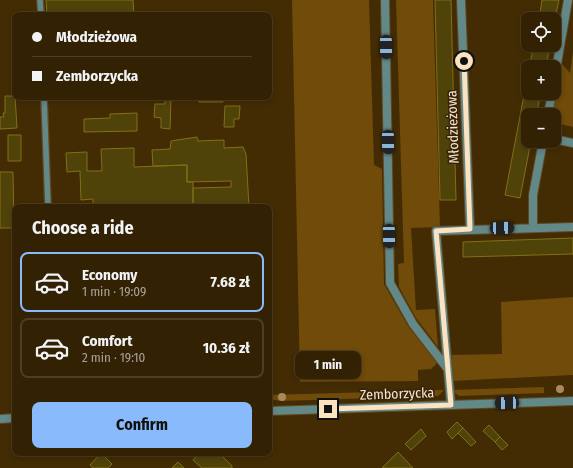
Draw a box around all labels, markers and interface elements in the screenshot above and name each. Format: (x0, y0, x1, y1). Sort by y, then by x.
map controls (521, 12, 561, 148)
button: locate (521, 12, 561, 52)
text: Młodzieżowa (56, 28, 137, 46)
car (380, 35, 392, 59)
route start (455, 52, 473, 70)
button: + (521, 60, 561, 100)
text: Zemborzycka (56, 67, 138, 85)
street label: Młodzieżowa (443, 90, 463, 164)
button: − (521, 108, 561, 148)
car (382, 130, 394, 154)
text: Choose a ride (32, 217, 134, 239)
car (490, 222, 514, 234)
car (383, 224, 395, 248)
icon: car (34, 264, 70, 300)
text: Economy (82, 266, 137, 284)
text: 7.68 zł (210, 273, 250, 291)
text: 1 min · 19:09 (82, 284, 146, 299)
icon: car (34, 330, 70, 366)
text: Comfort (82, 332, 133, 350)
text: 10.36 zł (203, 339, 250, 357)
text: 2 min · 19:10 (82, 350, 145, 365)
callout: 1 min (295, 351, 361, 379)
text: 1 min (314, 357, 342, 372)
street label: Zemborzycka (360, 384, 435, 404)
car (495, 397, 519, 409)
route end (319, 400, 337, 418)
button: Confirm (32, 402, 252, 448)

